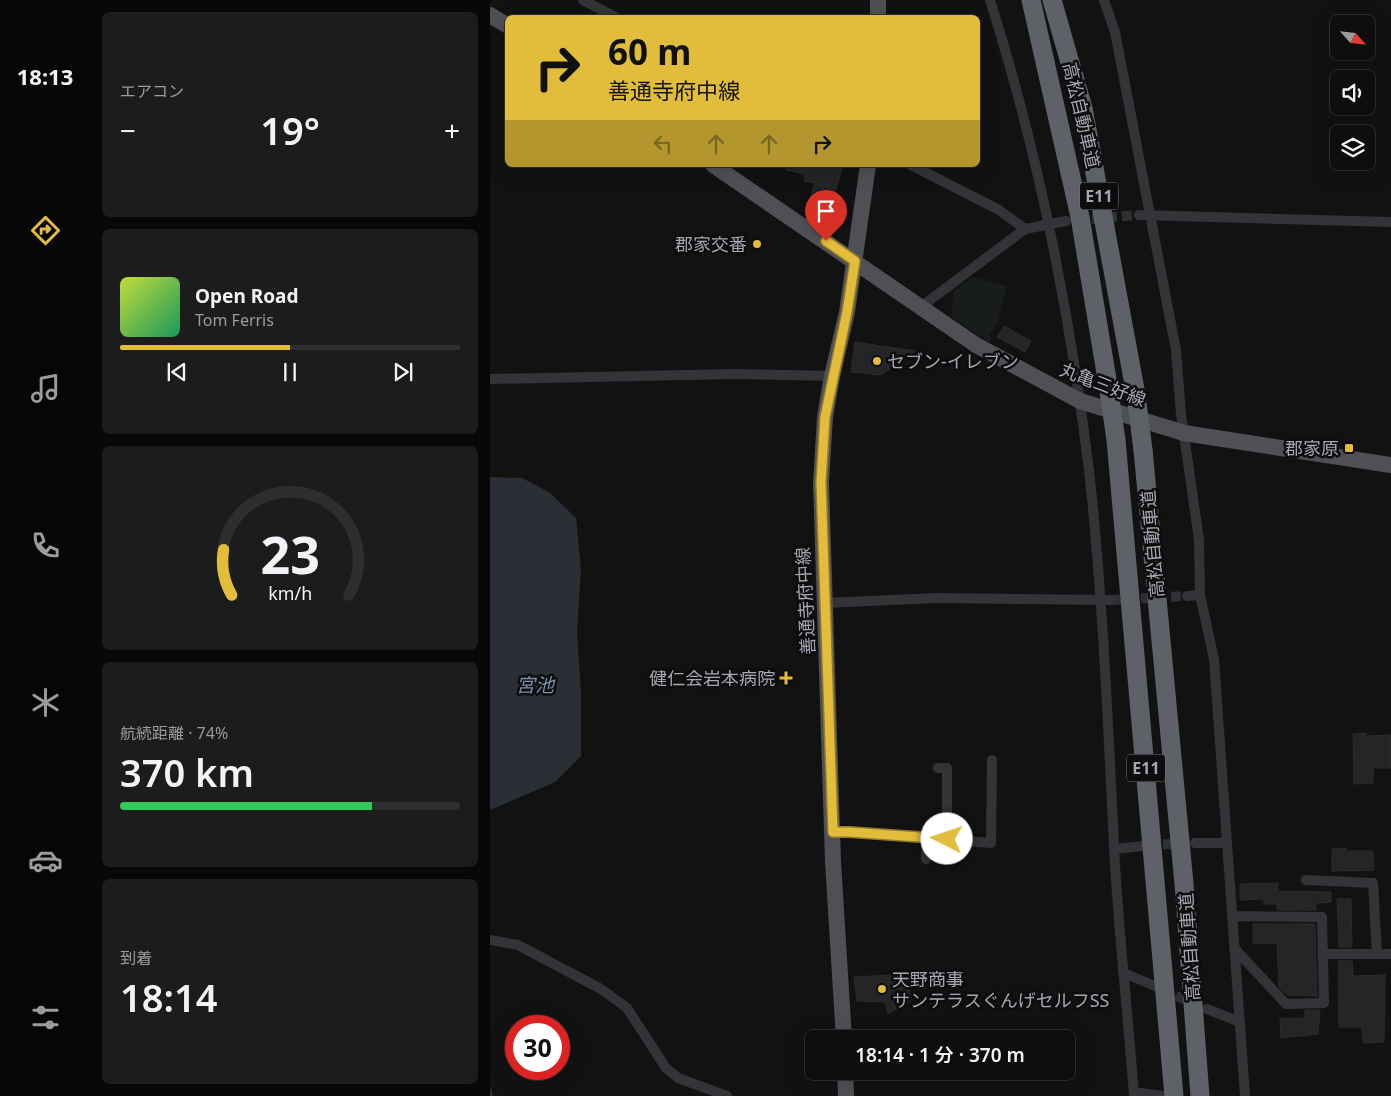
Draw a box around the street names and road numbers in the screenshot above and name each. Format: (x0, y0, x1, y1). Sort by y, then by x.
street label: 高松自動車道 (1058, 60, 1106, 170)
road number: E11 (1080, 182, 1118, 210)
street label: 丸亀三好線 (1057, 357, 1149, 411)
street label: 高松自動車道 (1135, 489, 1169, 599)
street label: 善通寺府中線 (790, 546, 820, 656)
road number: E11 (1127, 754, 1165, 781)
street label: 高松自動車道 (1173, 892, 1205, 1002)

